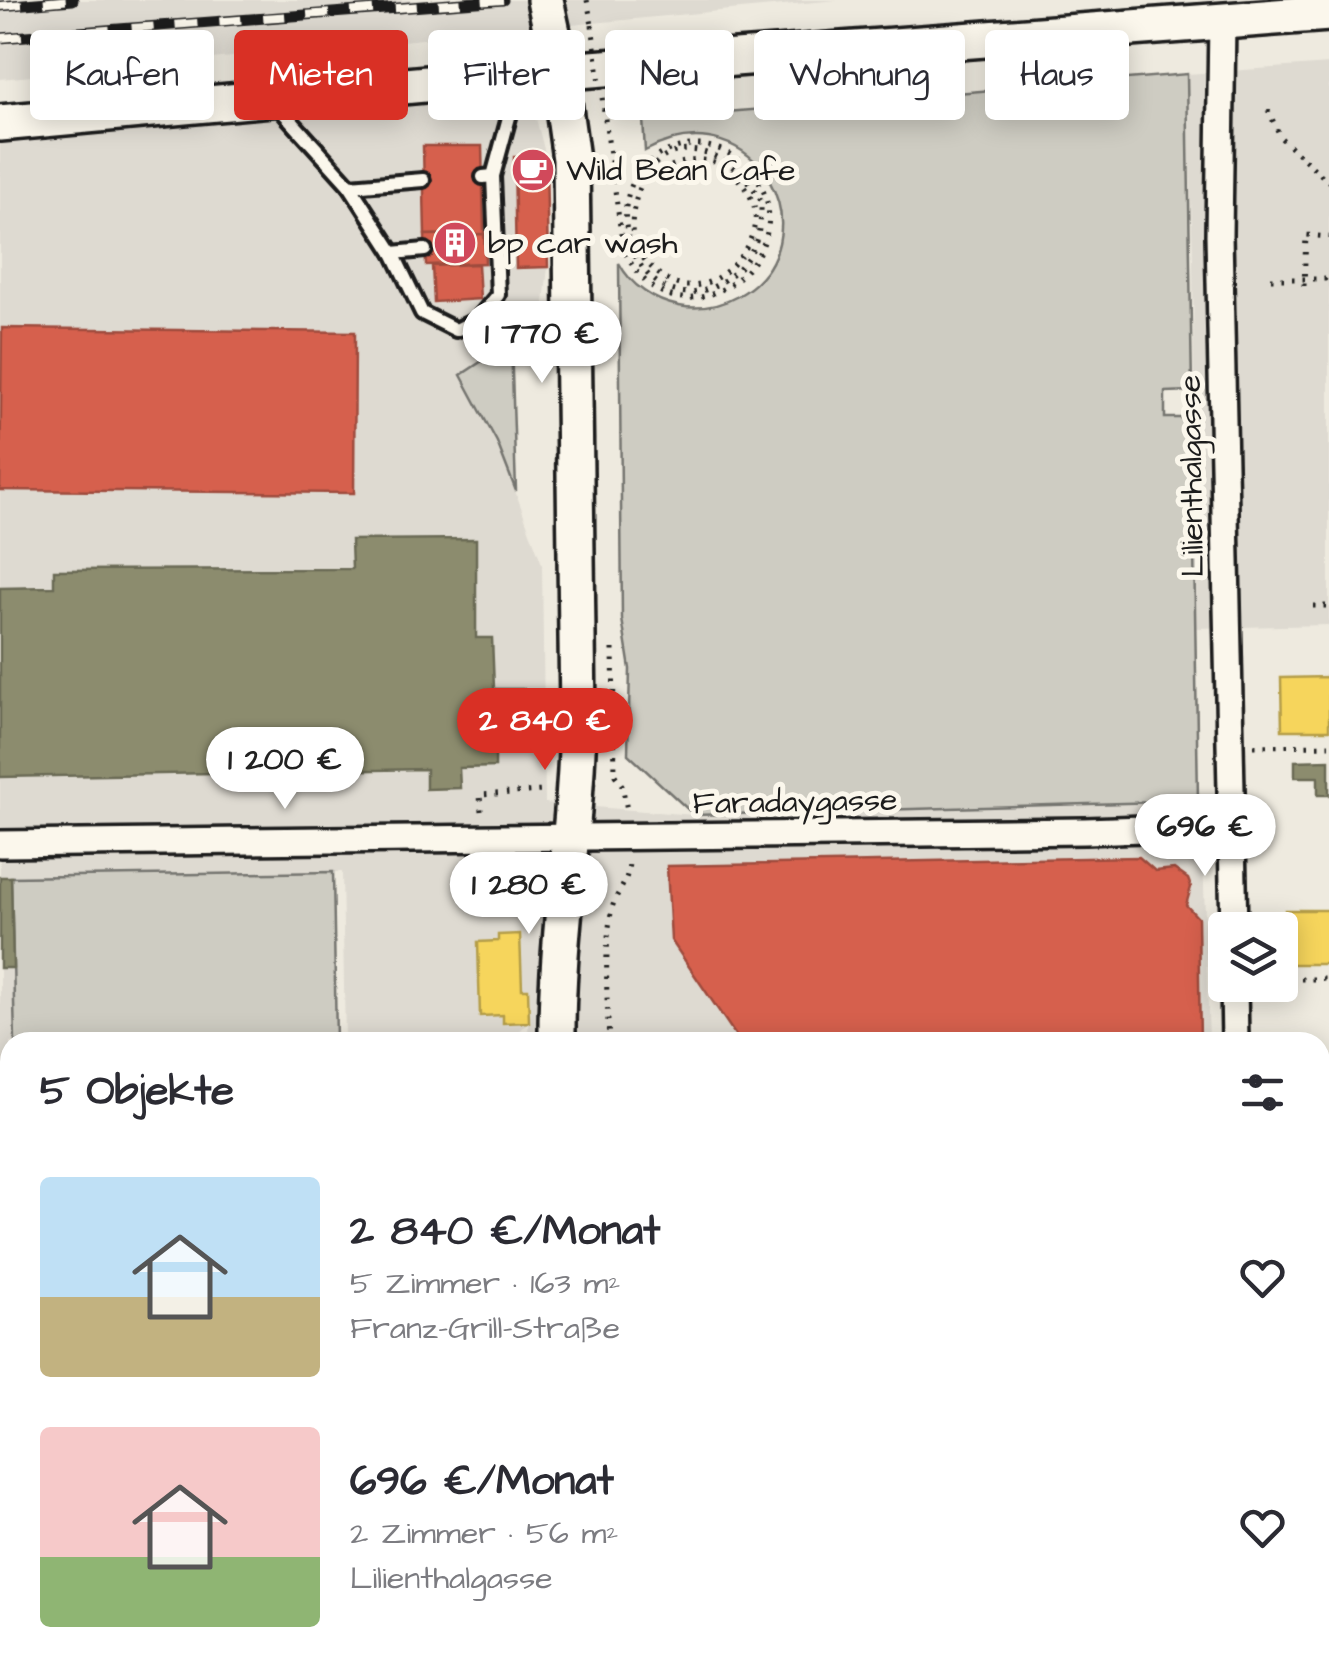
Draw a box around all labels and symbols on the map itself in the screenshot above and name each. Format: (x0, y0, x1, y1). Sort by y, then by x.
cafe icon: Wild Bean Cafe (510, 147, 556, 193)
place label: Wild Bean Cafe (566, 148, 796, 193)
building icon: bp car wash (432, 220, 478, 266)
place label: bp car wash (488, 221, 678, 266)
pin: 1 770 € (450, 301, 634, 386)
street label: Lilienthalgasse (1168, 374, 1216, 578)
pin: 2 840 € (453, 688, 637, 773)
pin: 1 200 € (193, 727, 377, 812)
street label: Faradaygasse (692, 778, 898, 826)
pin: 696 € (1135, 794, 1275, 879)
pin: 1 280 € (437, 852, 621, 937)

